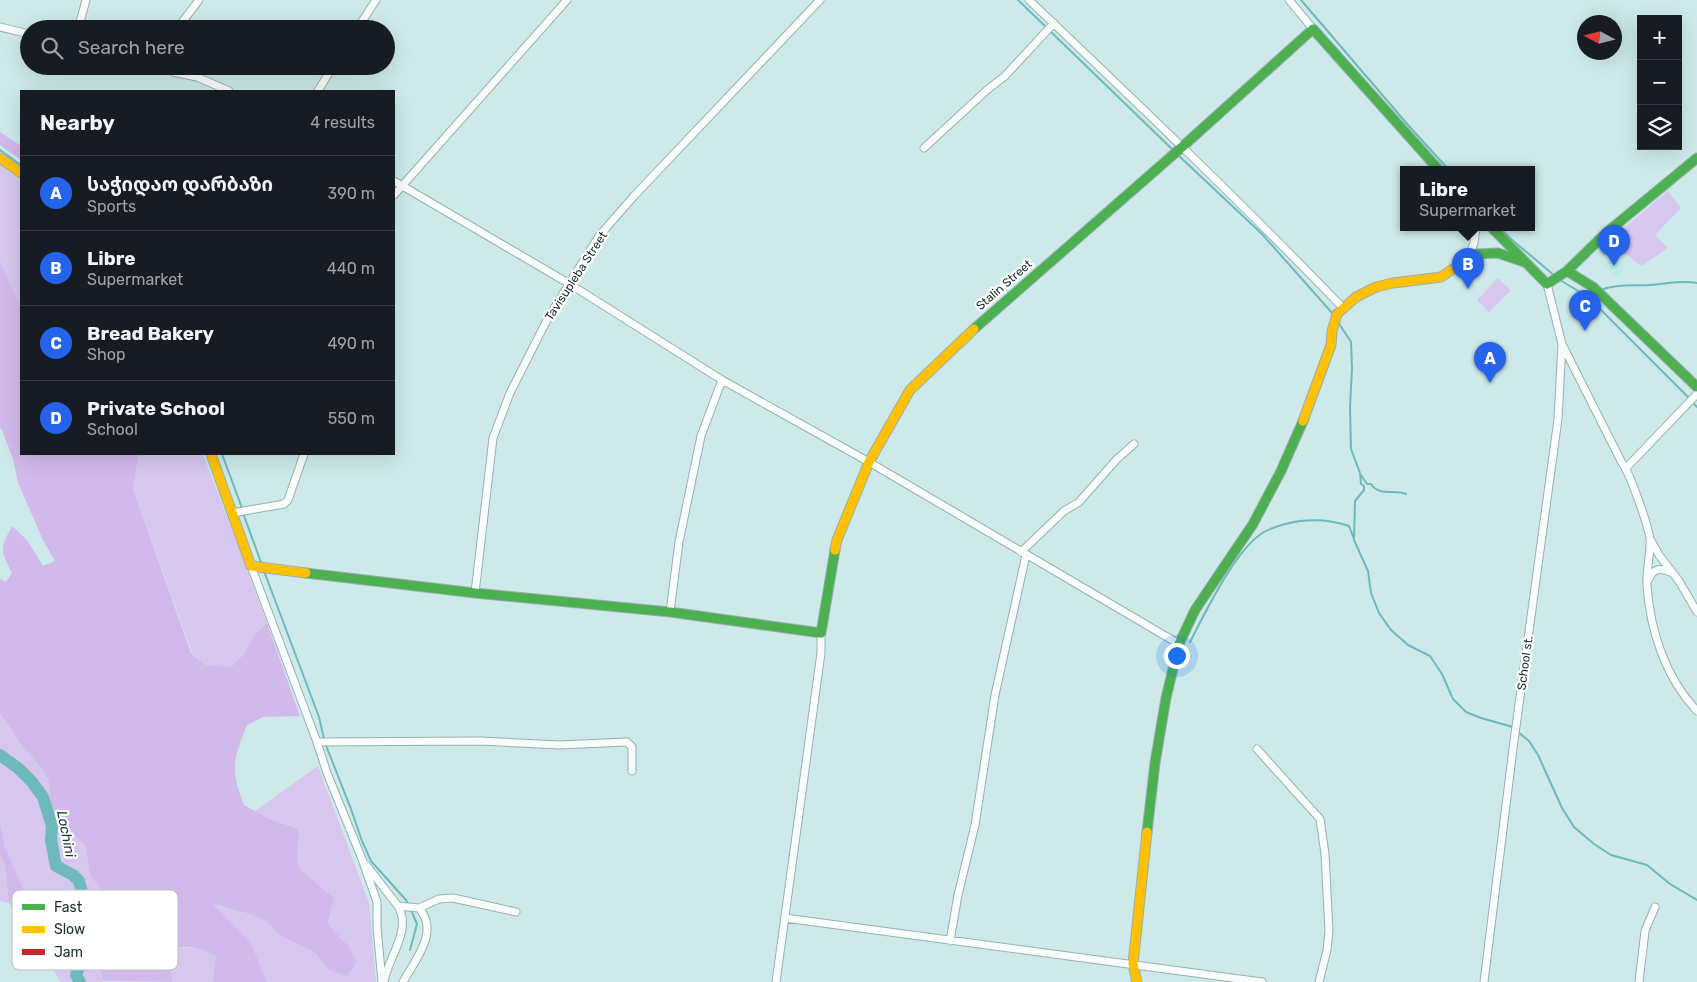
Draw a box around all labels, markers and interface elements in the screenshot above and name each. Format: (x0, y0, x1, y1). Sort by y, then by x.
north arrow (1577, 15, 1622, 60)
map controls (1637, 15, 1682, 150)
button: + (1637, 15, 1682, 60)
search box (20, 20, 395, 75)
icon: search (38, 34, 66, 62)
text: Search here (78, 36, 185, 59)
button: − (1637, 60, 1682, 105)
button: layers (1637, 105, 1682, 150)
text: Nearby (40, 110, 115, 135)
text: 4 results (310, 113, 375, 132)
popup (1400, 166, 1535, 231)
text: საჭიდაო დარბაზი (87, 173, 273, 196)
text: Libre (1419, 178, 1468, 201)
text: A (50, 184, 62, 203)
text: 390 m (328, 184, 375, 203)
text: Sports (87, 197, 136, 216)
text: Supermarket (1419, 201, 1516, 220)
pin: D (1598, 225, 1630, 266)
street label: Tavisupleba Street (542, 229, 610, 323)
text: Libre (87, 247, 136, 270)
pin: B (1452, 248, 1484, 289)
street label: Stalin Street (973, 257, 1035, 313)
text: B (50, 259, 62, 278)
text: 440 m (327, 259, 375, 278)
text: Supermarket (87, 270, 183, 289)
pin: C (1569, 290, 1601, 331)
text: Bread Bakery (87, 322, 214, 345)
text: C (50, 334, 62, 353)
text: 490 m (327, 334, 375, 353)
pin: A (1474, 342, 1506, 383)
text: Shop (87, 345, 125, 364)
text: Private School (87, 397, 225, 420)
text: D (50, 409, 62, 428)
text: 550 m (328, 409, 375, 428)
text: School (87, 420, 138, 439)
street label: School st. (1514, 635, 1536, 691)
your location (1164, 643, 1190, 669)
water label: Lochini (53, 809, 79, 859)
legend (12, 890, 178, 970)
text: Fast (54, 899, 83, 916)
text: Slow (54, 921, 85, 938)
text: Jam (54, 944, 83, 961)

